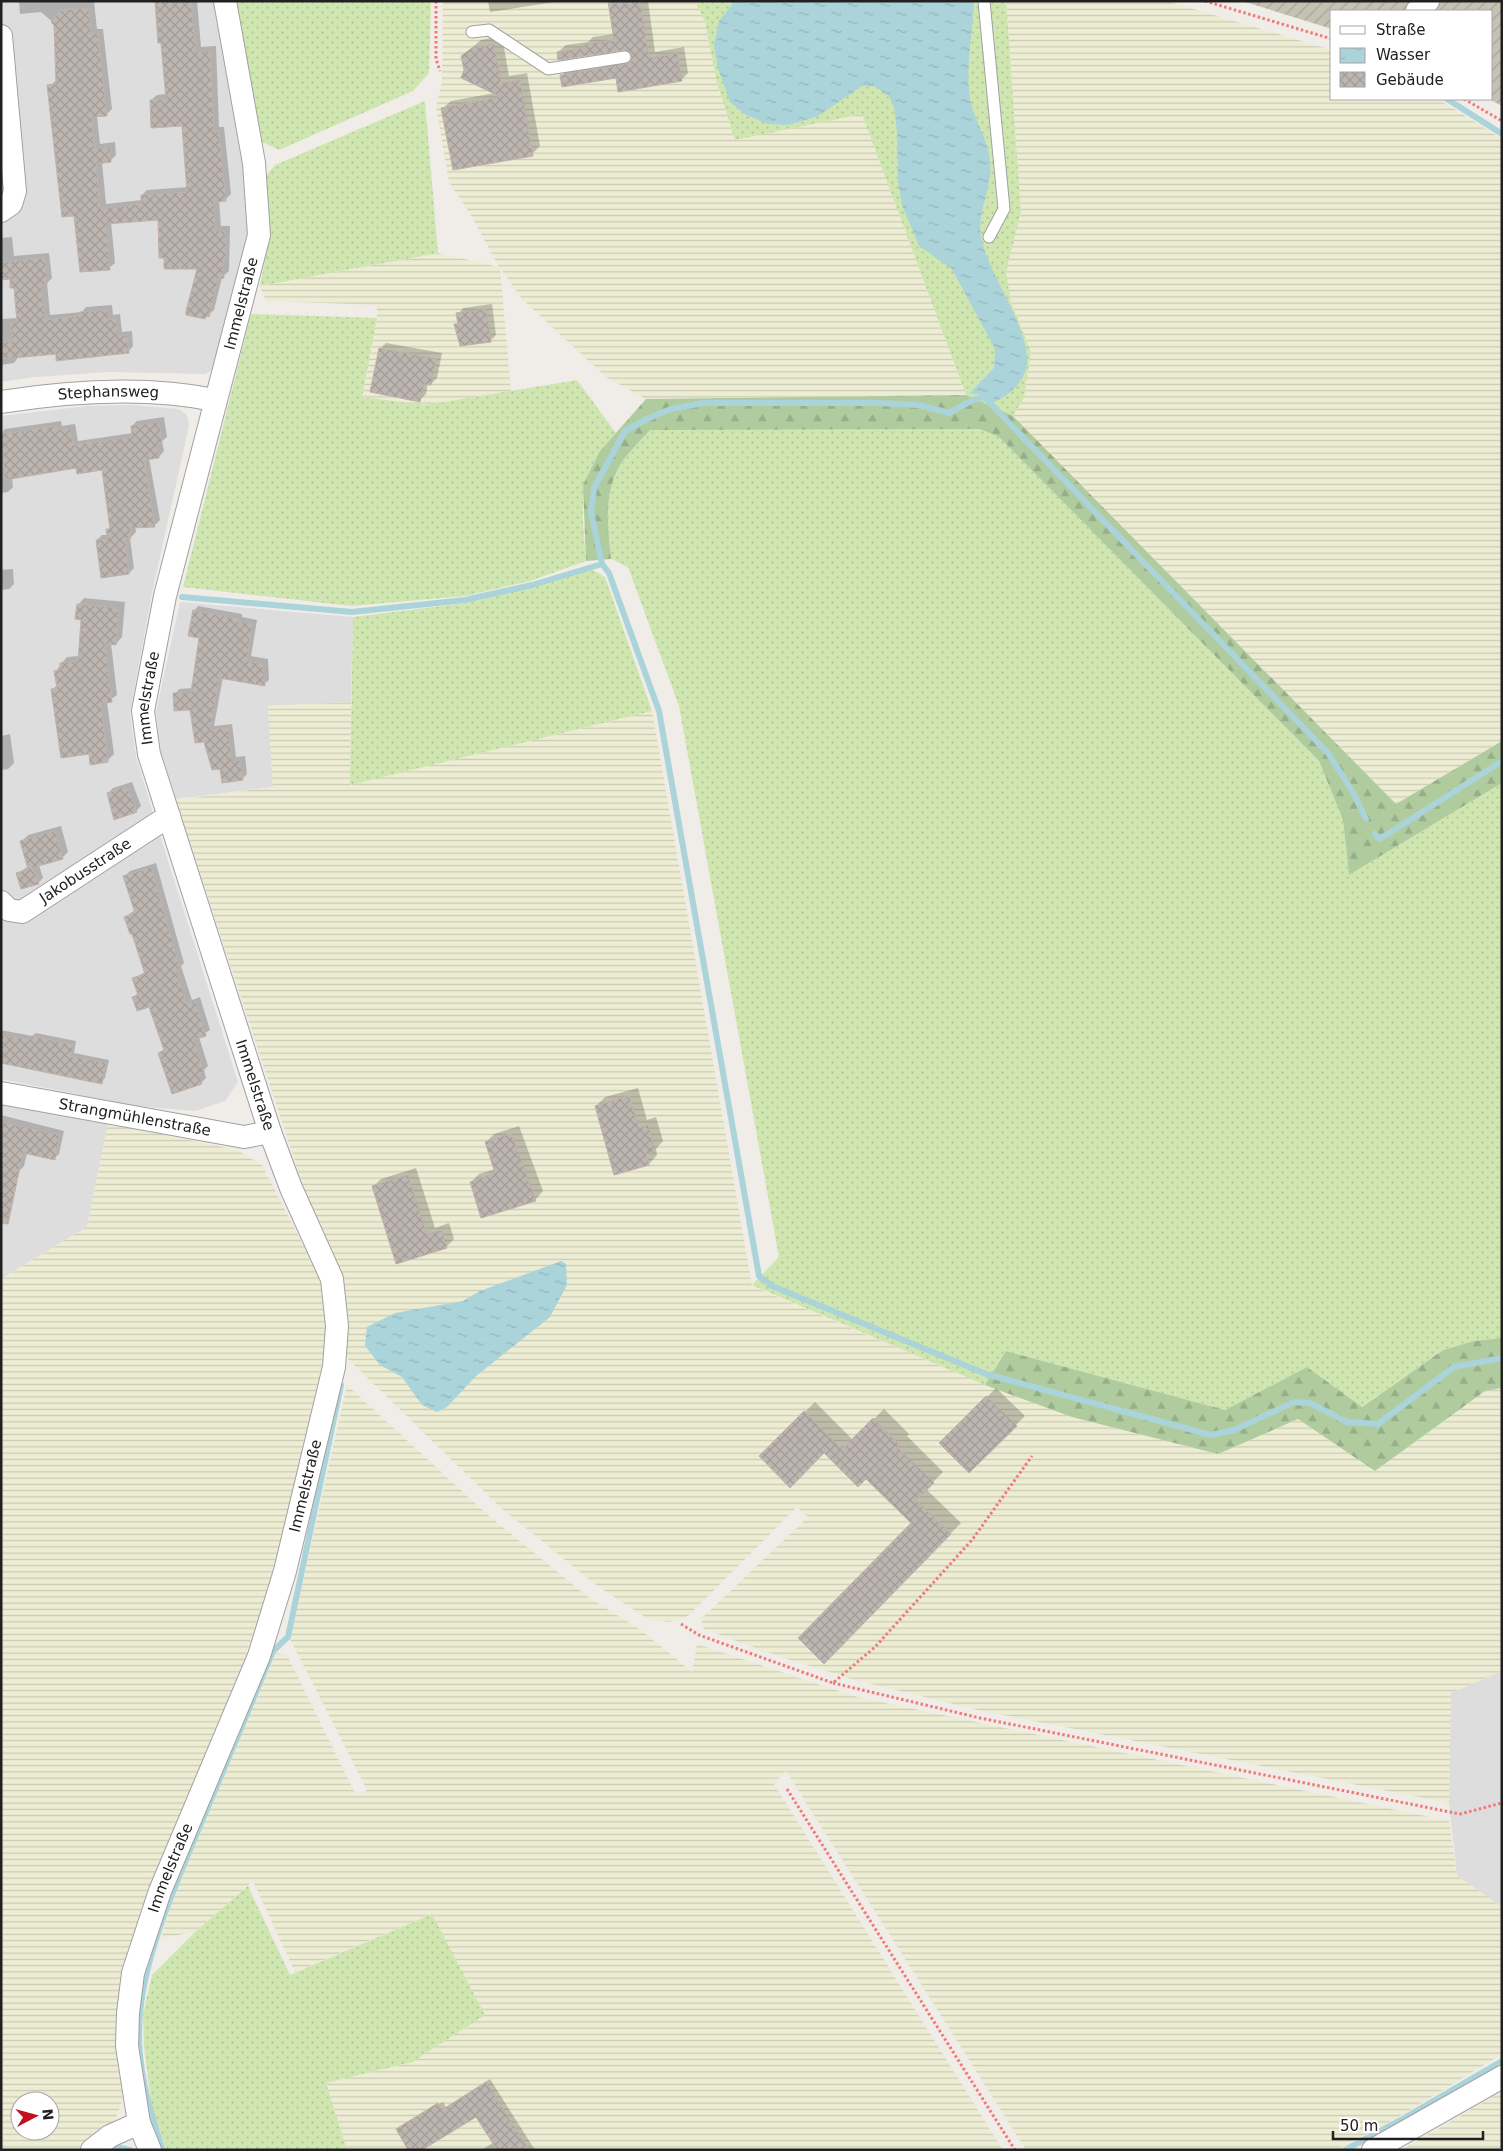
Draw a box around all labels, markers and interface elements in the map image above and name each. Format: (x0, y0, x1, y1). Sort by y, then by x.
legend (1330, 10, 1493, 100)
text: Straße (1376, 21, 1425, 39)
text: Wasser (1376, 46, 1431, 64)
text: Gebäude (1376, 71, 1444, 89)
street label: Immelstraße (220, 255, 262, 352)
street label: Stephansweg (57, 382, 160, 404)
street label: Immelstraße (134, 650, 163, 746)
street label: Jakobusstraße (35, 834, 134, 908)
street label: Immelstraße (232, 1037, 278, 1133)
street label: Strangmühlenstraße (57, 1095, 212, 1140)
street label: Immelstraße (286, 1438, 325, 1534)
street label: Immelstraße (145, 1821, 197, 1915)
north arrow (10, 2091, 60, 2141)
text: N (39, 2108, 56, 2121)
scale bar (1333, 2108, 1483, 2140)
text: 50 m (1340, 2117, 1378, 2135)

